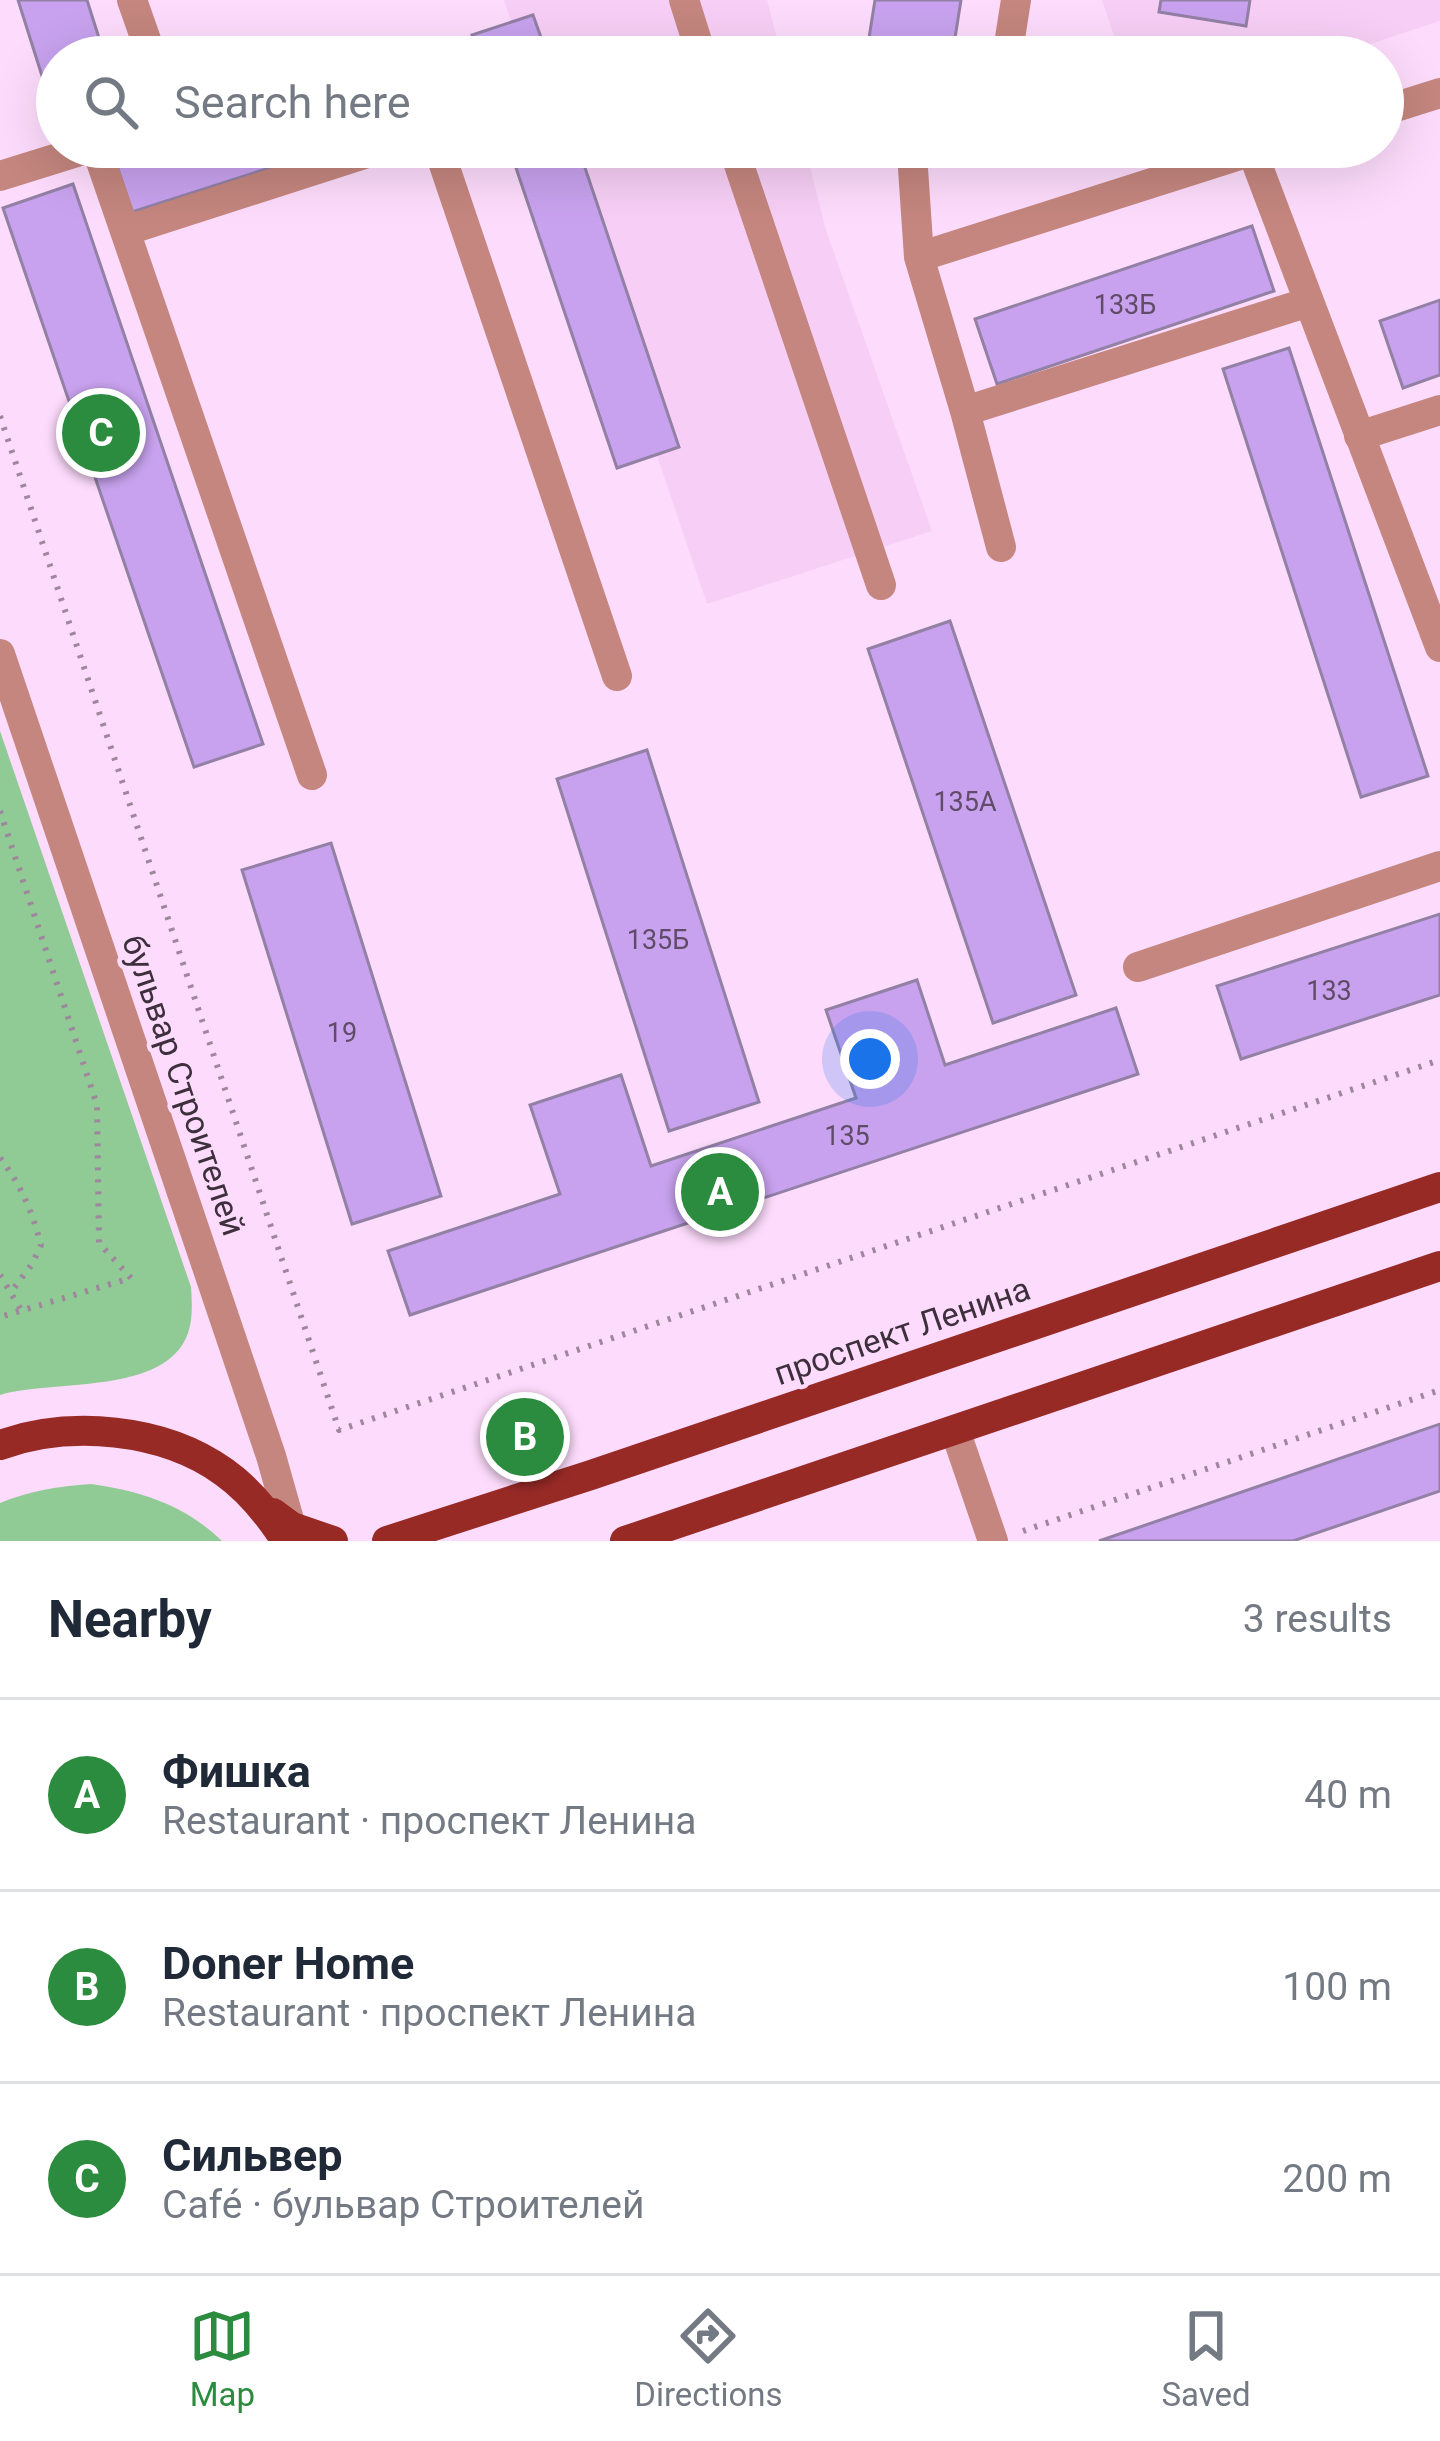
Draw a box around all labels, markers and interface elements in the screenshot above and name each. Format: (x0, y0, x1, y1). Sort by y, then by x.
search box (36, 36, 1404, 168)
icon: search (78, 69, 144, 135)
text: Search here (174, 76, 411, 129)
house number: 133Б (1094, 289, 1156, 321)
pin: C (62, 388, 140, 478)
house number: 135А (933, 786, 997, 818)
house number: 135Б (627, 924, 689, 956)
street label: бульвар Строителей (114, 930, 254, 1240)
house number: 133 (1306, 975, 1352, 1007)
house number: 19 (327, 1017, 357, 1049)
your location (840, 1029, 900, 1089)
house number: 135 (824, 1120, 870, 1152)
pin: A (681, 1147, 759, 1237)
street label: проспект Ленина (769, 1269, 1035, 1393)
pin: B (486, 1392, 564, 1482)
text: Nearby (48, 1590, 212, 1649)
text: 3 results (1243, 1596, 1392, 1642)
text: Фишка (162, 1745, 311, 1798)
text: A (74, 1772, 100, 1818)
text: 40 m (1304, 1772, 1392, 1818)
text: Restaurant · проспект Ленина (162, 1798, 697, 1844)
text: Doner Home (162, 1937, 414, 1990)
text: B (75, 1964, 99, 2010)
text: 100 m (1282, 1964, 1392, 2010)
text: Restaurant · проспект Ленина (162, 1990, 697, 2036)
text: Сильвер (162, 2129, 343, 2182)
text: C (74, 2156, 100, 2202)
text: 200 m (1282, 2156, 1392, 2202)
text: Café · бульвар Строителей (162, 2182, 644, 2228)
tab: Map (189, 2303, 255, 2414)
tab: Directions (634, 2303, 783, 2414)
tab: Saved (1161, 2303, 1251, 2414)

